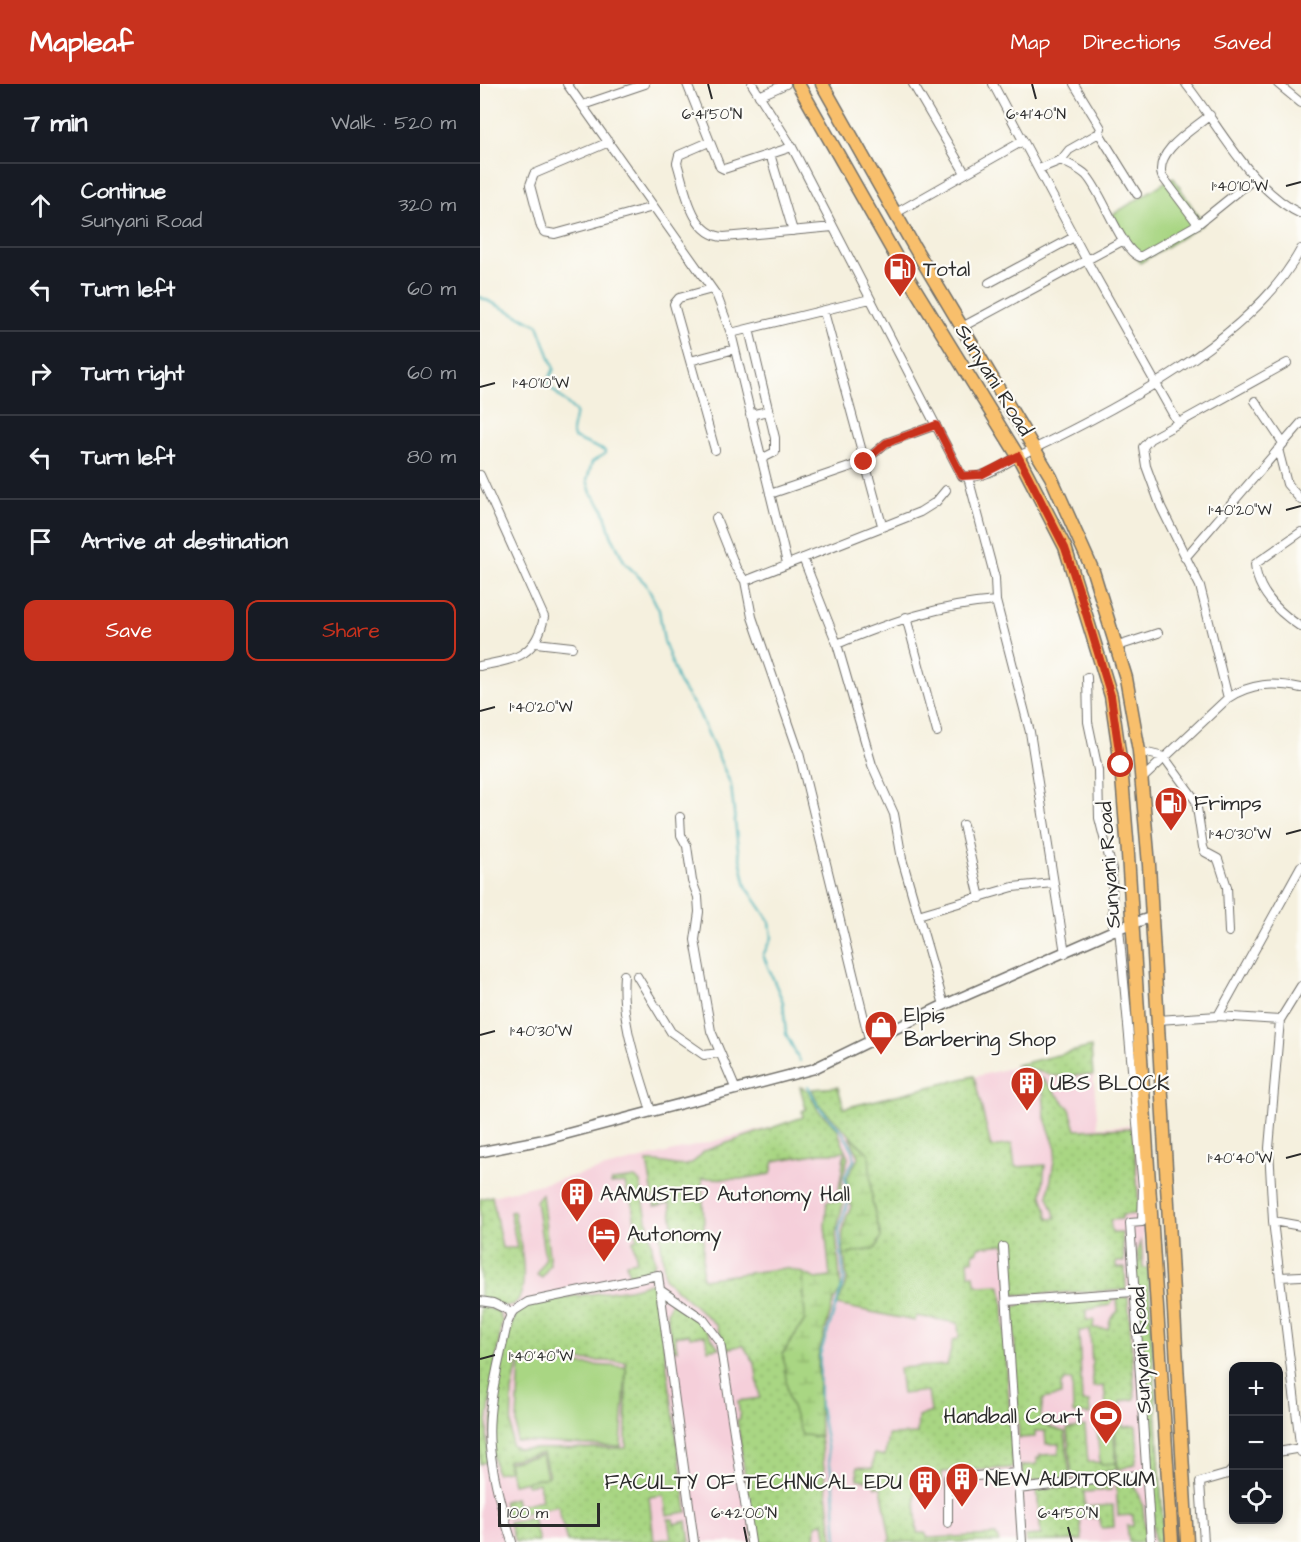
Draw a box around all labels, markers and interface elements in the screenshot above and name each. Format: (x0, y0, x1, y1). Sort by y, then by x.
text: Mapleaf (30, 23, 133, 62)
text: Map (1010, 28, 1050, 57)
text: Directions (1083, 28, 1181, 57)
text: Saved (1214, 28, 1271, 57)
text: 6°41'50"N (682, 104, 742, 125)
text: 6°41'40"N (1006, 104, 1066, 125)
text: 7 min (24, 105, 88, 141)
text: Walk · 520 m (331, 109, 456, 137)
text: Continue (81, 176, 166, 207)
text: 1°40'10"W (1212, 176, 1268, 197)
icon: ahead (24, 189, 57, 222)
text: 320 m (398, 191, 456, 219)
text: Sunyani Road (81, 207, 202, 235)
fuel station icon: Total (882, 251, 918, 298)
place label: Total (923, 255, 970, 284)
icon: left (24, 273, 57, 306)
text: Turn left (81, 274, 175, 305)
text: 60 m (407, 275, 456, 303)
street label: Sunyani Road (946, 318, 1040, 443)
icon: right (24, 357, 57, 390)
text: Turn right (81, 358, 184, 389)
text: 60 m (407, 359, 456, 387)
text: 1°40'10"W (513, 373, 569, 394)
icon: left (24, 441, 57, 474)
text: Turn left (81, 442, 175, 473)
text: 80 m (407, 443, 456, 471)
route end (850, 448, 876, 474)
text: 1°40'20"W (1208, 500, 1272, 521)
icon: arrive (24, 525, 57, 558)
text: Arrive at destination (81, 526, 288, 557)
button: Save (24, 600, 234, 661)
button: Share (246, 600, 456, 661)
text: 1°40'20"W (509, 697, 573, 718)
route start (1107, 751, 1133, 777)
fuel station icon: Frimps (1153, 785, 1189, 832)
place label: Frimps (1194, 789, 1262, 819)
street label: Sunyani Road (1090, 800, 1130, 929)
text: 1°40'30"W (1209, 824, 1271, 845)
place label: Elpis Barbering Shop (904, 1001, 1057, 1056)
shop icon: Elpis Barbering Shop (863, 1009, 899, 1056)
text: 1°40'30"W (510, 1021, 572, 1042)
building icon: UBS BLOCK (1009, 1065, 1045, 1112)
place label: UBS BLOCK (1050, 1069, 1170, 1098)
text: 1°40'40"W (1208, 1148, 1272, 1169)
building icon: AAMUSTED Autonomy Hall (559, 1176, 595, 1223)
place label: AAMUSTED Autonomy Hall (600, 1180, 850, 1211)
hotel icon: Autonomy (586, 1216, 622, 1263)
place label: Autonomy (627, 1220, 722, 1251)
street label: Sunyani Road (1123, 1285, 1161, 1414)
text: 1°40'40"W (509, 1346, 573, 1367)
map controls (1229, 1362, 1283, 1524)
button: + (1229, 1362, 1283, 1416)
sports icon: Handball Court (1088, 1398, 1124, 1445)
place label: Handball Court (943, 1402, 1084, 1431)
button: − (1229, 1416, 1283, 1470)
building icon: NEW AUDITORIUM (944, 1461, 980, 1508)
building icon: FACULTY OF TECHNICAL EDU (907, 1464, 943, 1511)
place label: NEW AUDITORIUM (985, 1465, 1155, 1494)
place label: FACULTY OF TECHNICAL EDU (605, 1468, 902, 1497)
button: locate (1229, 1470, 1283, 1524)
scale bar (498, 1500, 600, 1528)
text: 100 m (507, 1502, 548, 1524)
text: 6°42'00"N (711, 1503, 777, 1524)
text: 6°41'50"N (1038, 1503, 1098, 1524)

